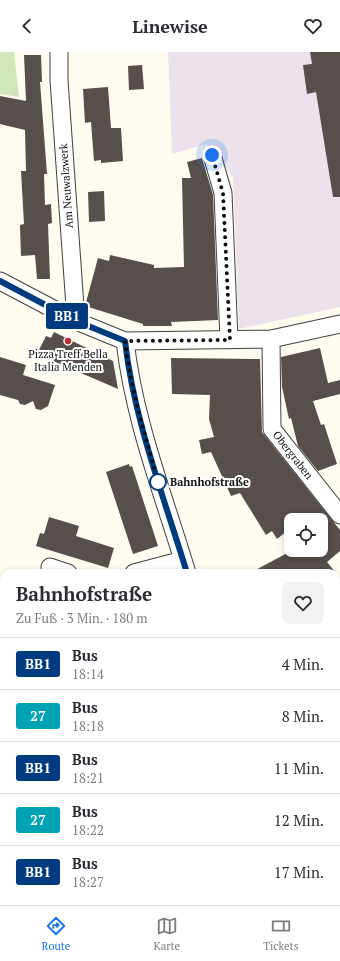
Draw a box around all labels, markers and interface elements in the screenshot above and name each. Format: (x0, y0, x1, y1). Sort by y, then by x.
text: Linewise (132, 14, 208, 38)
icon: back (16, 15, 38, 37)
icon: heart (302, 15, 324, 37)
street label: Am Neuwalzwerk (56, 143, 76, 229)
your location (202, 145, 222, 165)
line badge: BB1 (44, 303, 90, 329)
text: BB1 (54, 306, 80, 325)
marker: Pizza Treff Bella Italia Menden (63, 336, 73, 346)
place label: Pizza Treff Bella Italia Menden (28, 347, 108, 374)
street label: Obergraben (270, 428, 317, 482)
marker: Bahnhofstraße (149, 473, 167, 491)
place label: Bahnhofstraße (170, 475, 249, 489)
map controls (284, 513, 328, 557)
button: locate (284, 513, 328, 557)
text: Bahnhofstraße (16, 581, 152, 606)
button: heart (282, 582, 324, 624)
text: Zu Fuß · 3 Min. · 180 m (16, 609, 148, 627)
text: Bus (72, 645, 98, 665)
text: BB1 (25, 654, 51, 673)
text: 4 Min. (282, 654, 324, 674)
text: 18:14 (72, 665, 104, 683)
text: Bus (72, 697, 98, 717)
text: 27 (30, 706, 46, 725)
text: 8 Min. (282, 706, 324, 726)
text: 18:18 (72, 717, 104, 735)
text: Bus (72, 749, 98, 769)
text: BB1 (25, 758, 51, 777)
text: 11 Min. (274, 758, 324, 778)
text: 18:21 (72, 769, 104, 787)
text: Bus (72, 801, 98, 821)
text: 27 (30, 810, 46, 829)
text: 12 Min. (274, 810, 324, 830)
text: 18:22 (72, 821, 104, 839)
text: Bus (72, 853, 98, 873)
text: BB1 (25, 862, 51, 881)
text: 17 Min. (274, 862, 324, 882)
text: 18:27 (72, 873, 104, 891)
tab: Route (42, 915, 70, 953)
tab: Karte (154, 915, 180, 953)
tab: Tickets (263, 915, 298, 953)

